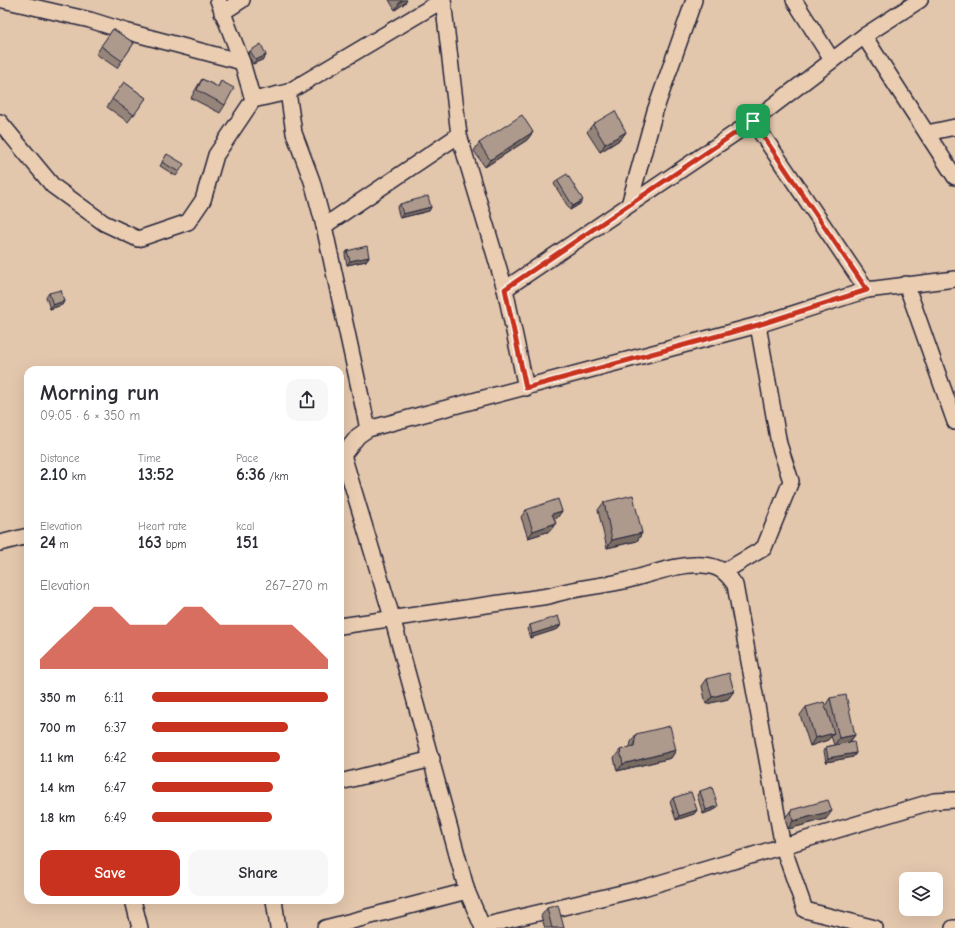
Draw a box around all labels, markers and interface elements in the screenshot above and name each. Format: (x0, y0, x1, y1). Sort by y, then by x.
pin (736, 104, 770, 138)
icon: arrive (742, 110, 764, 132)
button: share (286, 379, 328, 421)
text: Morning run (40, 380, 159, 406)
text: 09:05 · 6 × 350 m (40, 408, 140, 423)
text: Distance (40, 452, 79, 465)
text: Time (138, 452, 161, 465)
text: Pace (236, 452, 258, 465)
text: 2.10 (40, 465, 68, 484)
text: 13:52 (138, 465, 174, 484)
text: 6:36 (236, 465, 266, 484)
text: km (68, 470, 86, 483)
text: /km (266, 470, 289, 483)
text: Elevation (40, 520, 82, 533)
text: Heart rate (138, 520, 187, 533)
text: kcal (236, 520, 254, 533)
text: 24 (40, 533, 56, 552)
text: 163 (138, 533, 162, 552)
text: 151 (236, 533, 258, 552)
text: m (56, 538, 69, 551)
text: bpm (162, 538, 186, 551)
text: Elevation (40, 578, 90, 593)
text: 267–270 m (265, 578, 328, 593)
text: 350 m (40, 690, 76, 705)
text: 6:11 (104, 690, 124, 705)
text: 700 m (40, 720, 76, 735)
text: 6:37 (104, 720, 126, 735)
text: 1.1 km (40, 750, 74, 765)
text: 6:42 (104, 750, 127, 765)
text: 1.4 km (40, 780, 75, 795)
text: 6:47 (104, 780, 126, 795)
text: 1.8 km (40, 810, 75, 825)
text: 6:49 (104, 810, 127, 825)
button: Save (40, 850, 180, 896)
button: Share (188, 850, 328, 896)
map controls (899, 872, 943, 916)
button: layers (899, 872, 943, 916)

